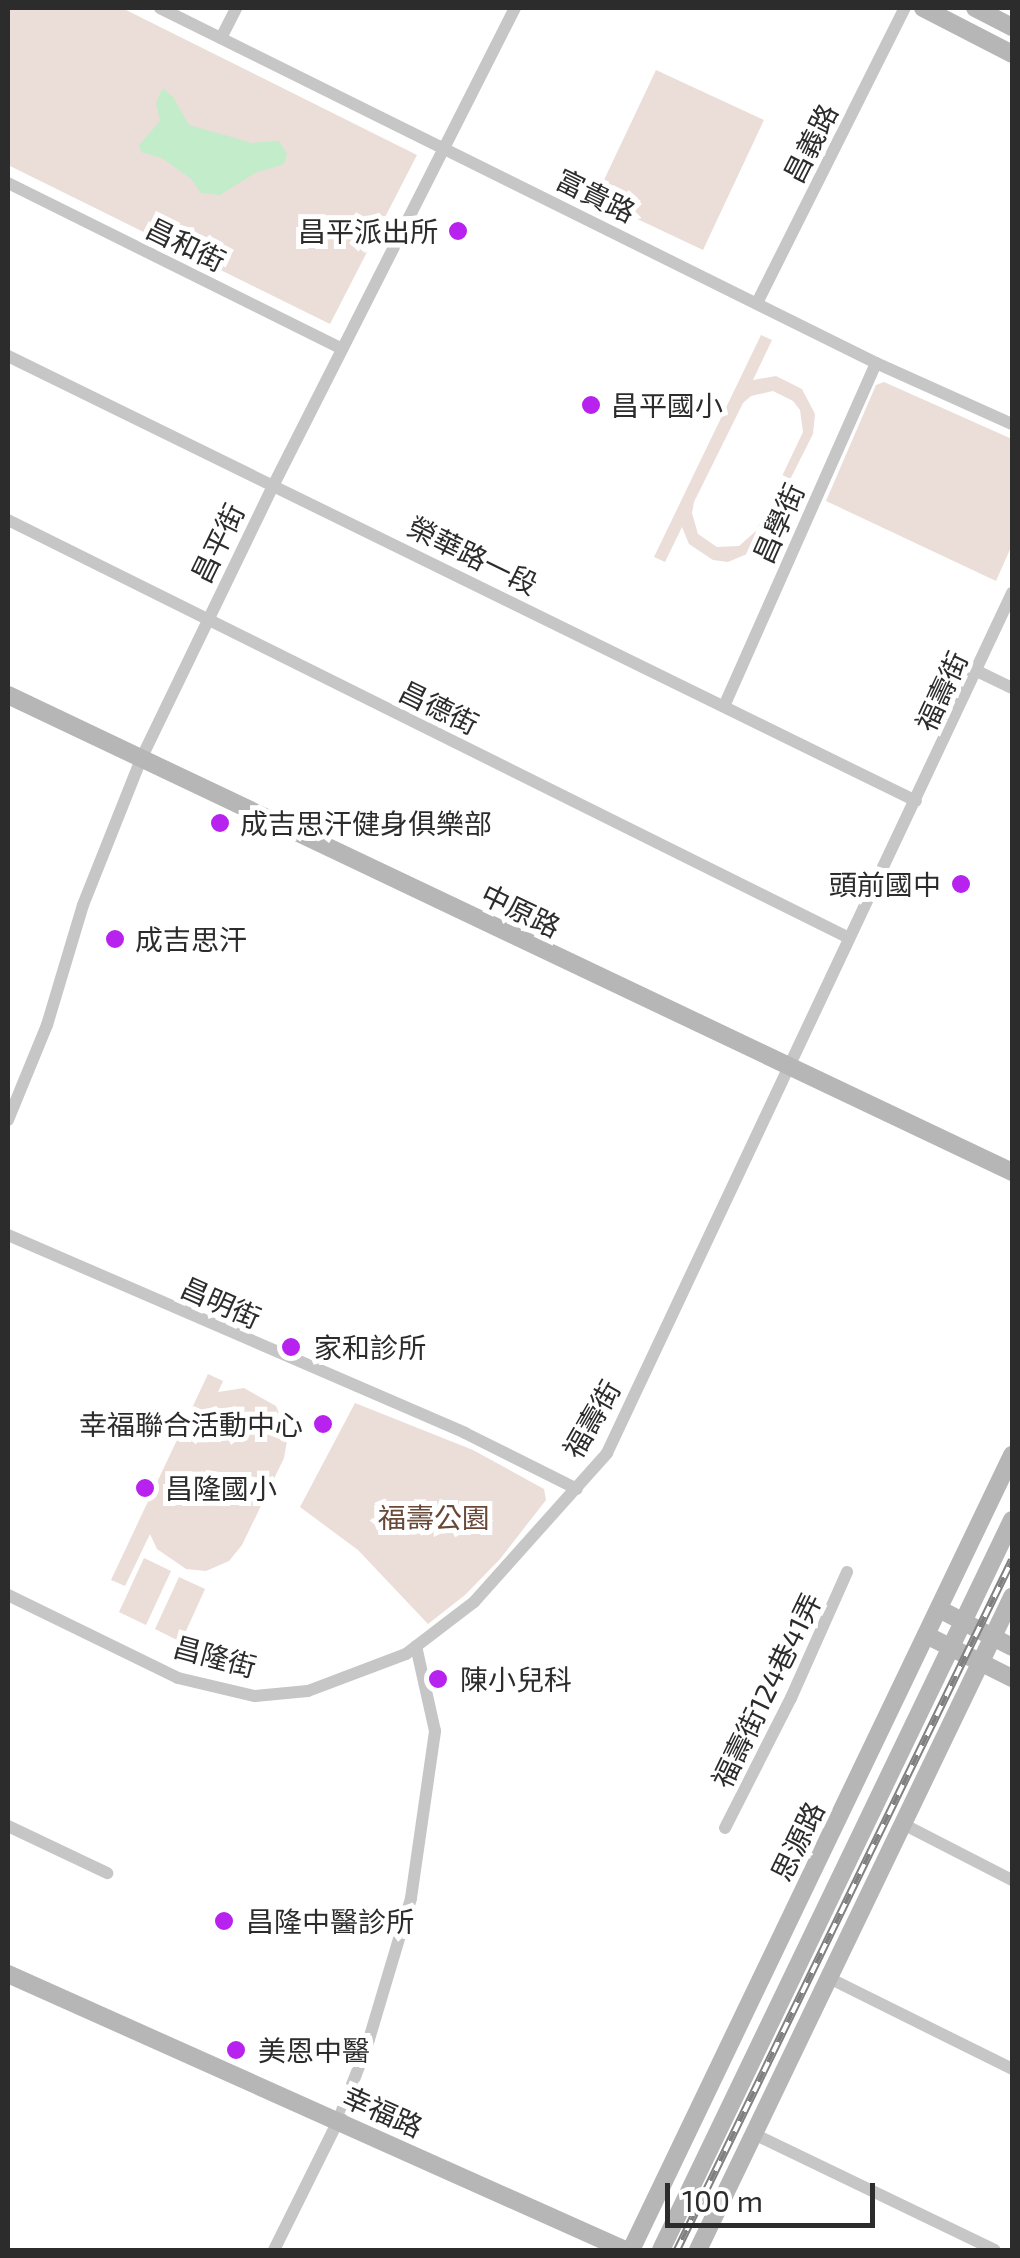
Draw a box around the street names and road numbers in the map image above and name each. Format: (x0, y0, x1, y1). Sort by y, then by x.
street label: 昌義路 (776, 98, 844, 188)
street label: 富貴路 (551, 161, 641, 229)
street label: 昌和街 (141, 210, 231, 278)
street label: 昌學街 (746, 478, 810, 568)
street label: 昌平街 (183, 498, 251, 588)
street label: 榮華路一段 (403, 509, 543, 601)
street label: 福壽街 (908, 646, 974, 736)
street label: 昌德街 (394, 673, 484, 741)
street label: 中原路 (476, 876, 566, 944)
street label: 昌明街 (176, 1270, 266, 1334)
street label: 福壽街 (555, 1374, 627, 1464)
street label: 福壽街124巷41弄 (704, 1587, 828, 1793)
street label: 昌隆街 (170, 1629, 260, 1683)
street label: 思源路 (763, 1796, 831, 1886)
street label: 幸福路 (338, 2079, 428, 2143)

